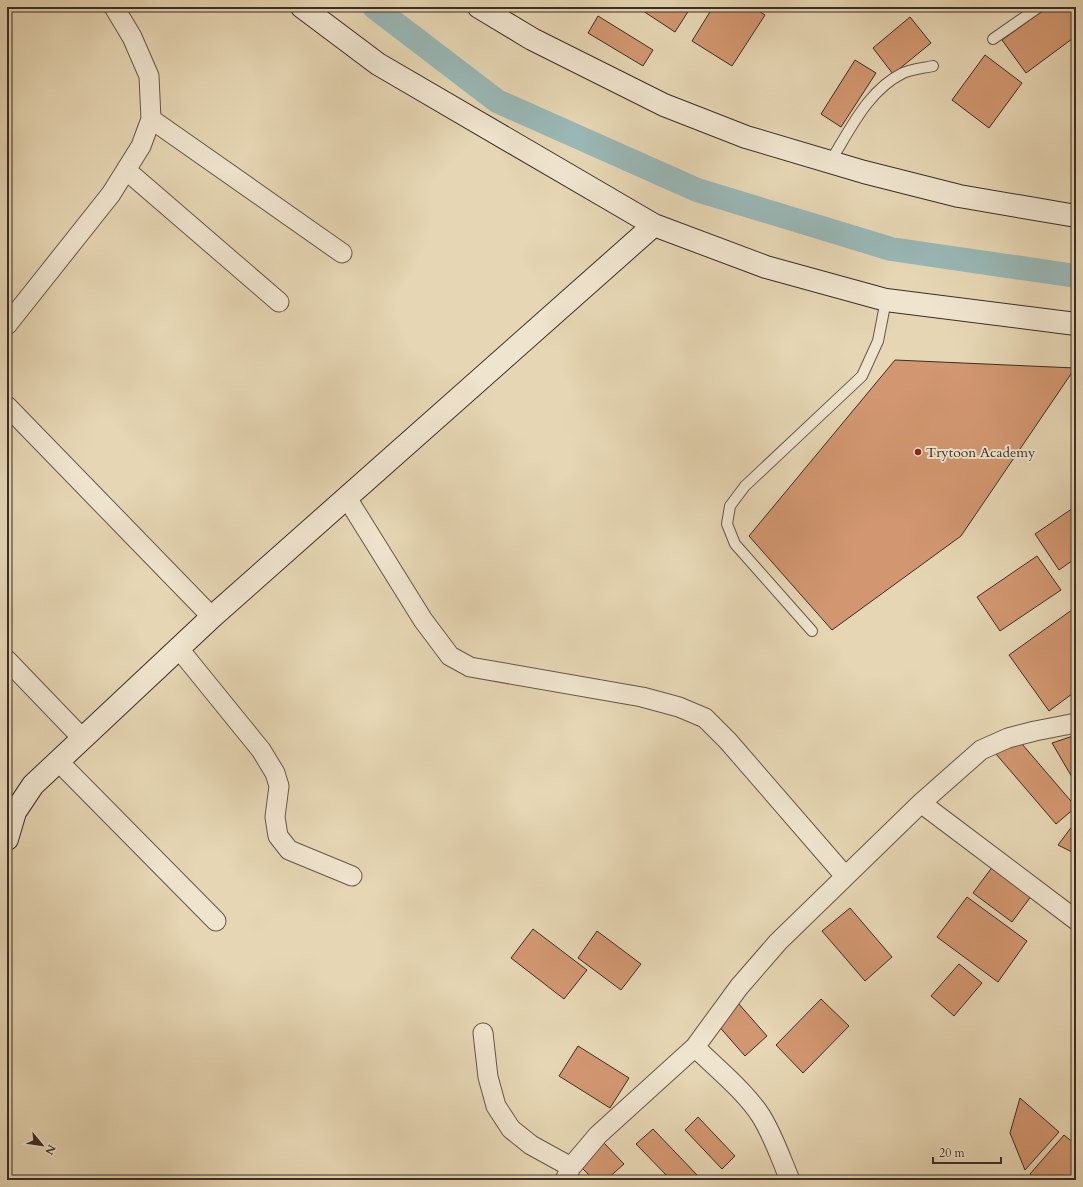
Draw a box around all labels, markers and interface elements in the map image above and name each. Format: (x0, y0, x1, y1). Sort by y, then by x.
place label: Trytoon Academy (926, 443, 1036, 462)
marker: Trytoon Academy (913, 447, 923, 457)
north arrow (22, 1125, 62, 1165)
scale bar (933, 1139, 1001, 1165)
text: N (41, 1142, 59, 1158)
text: 20 m (939, 1145, 966, 1161)

